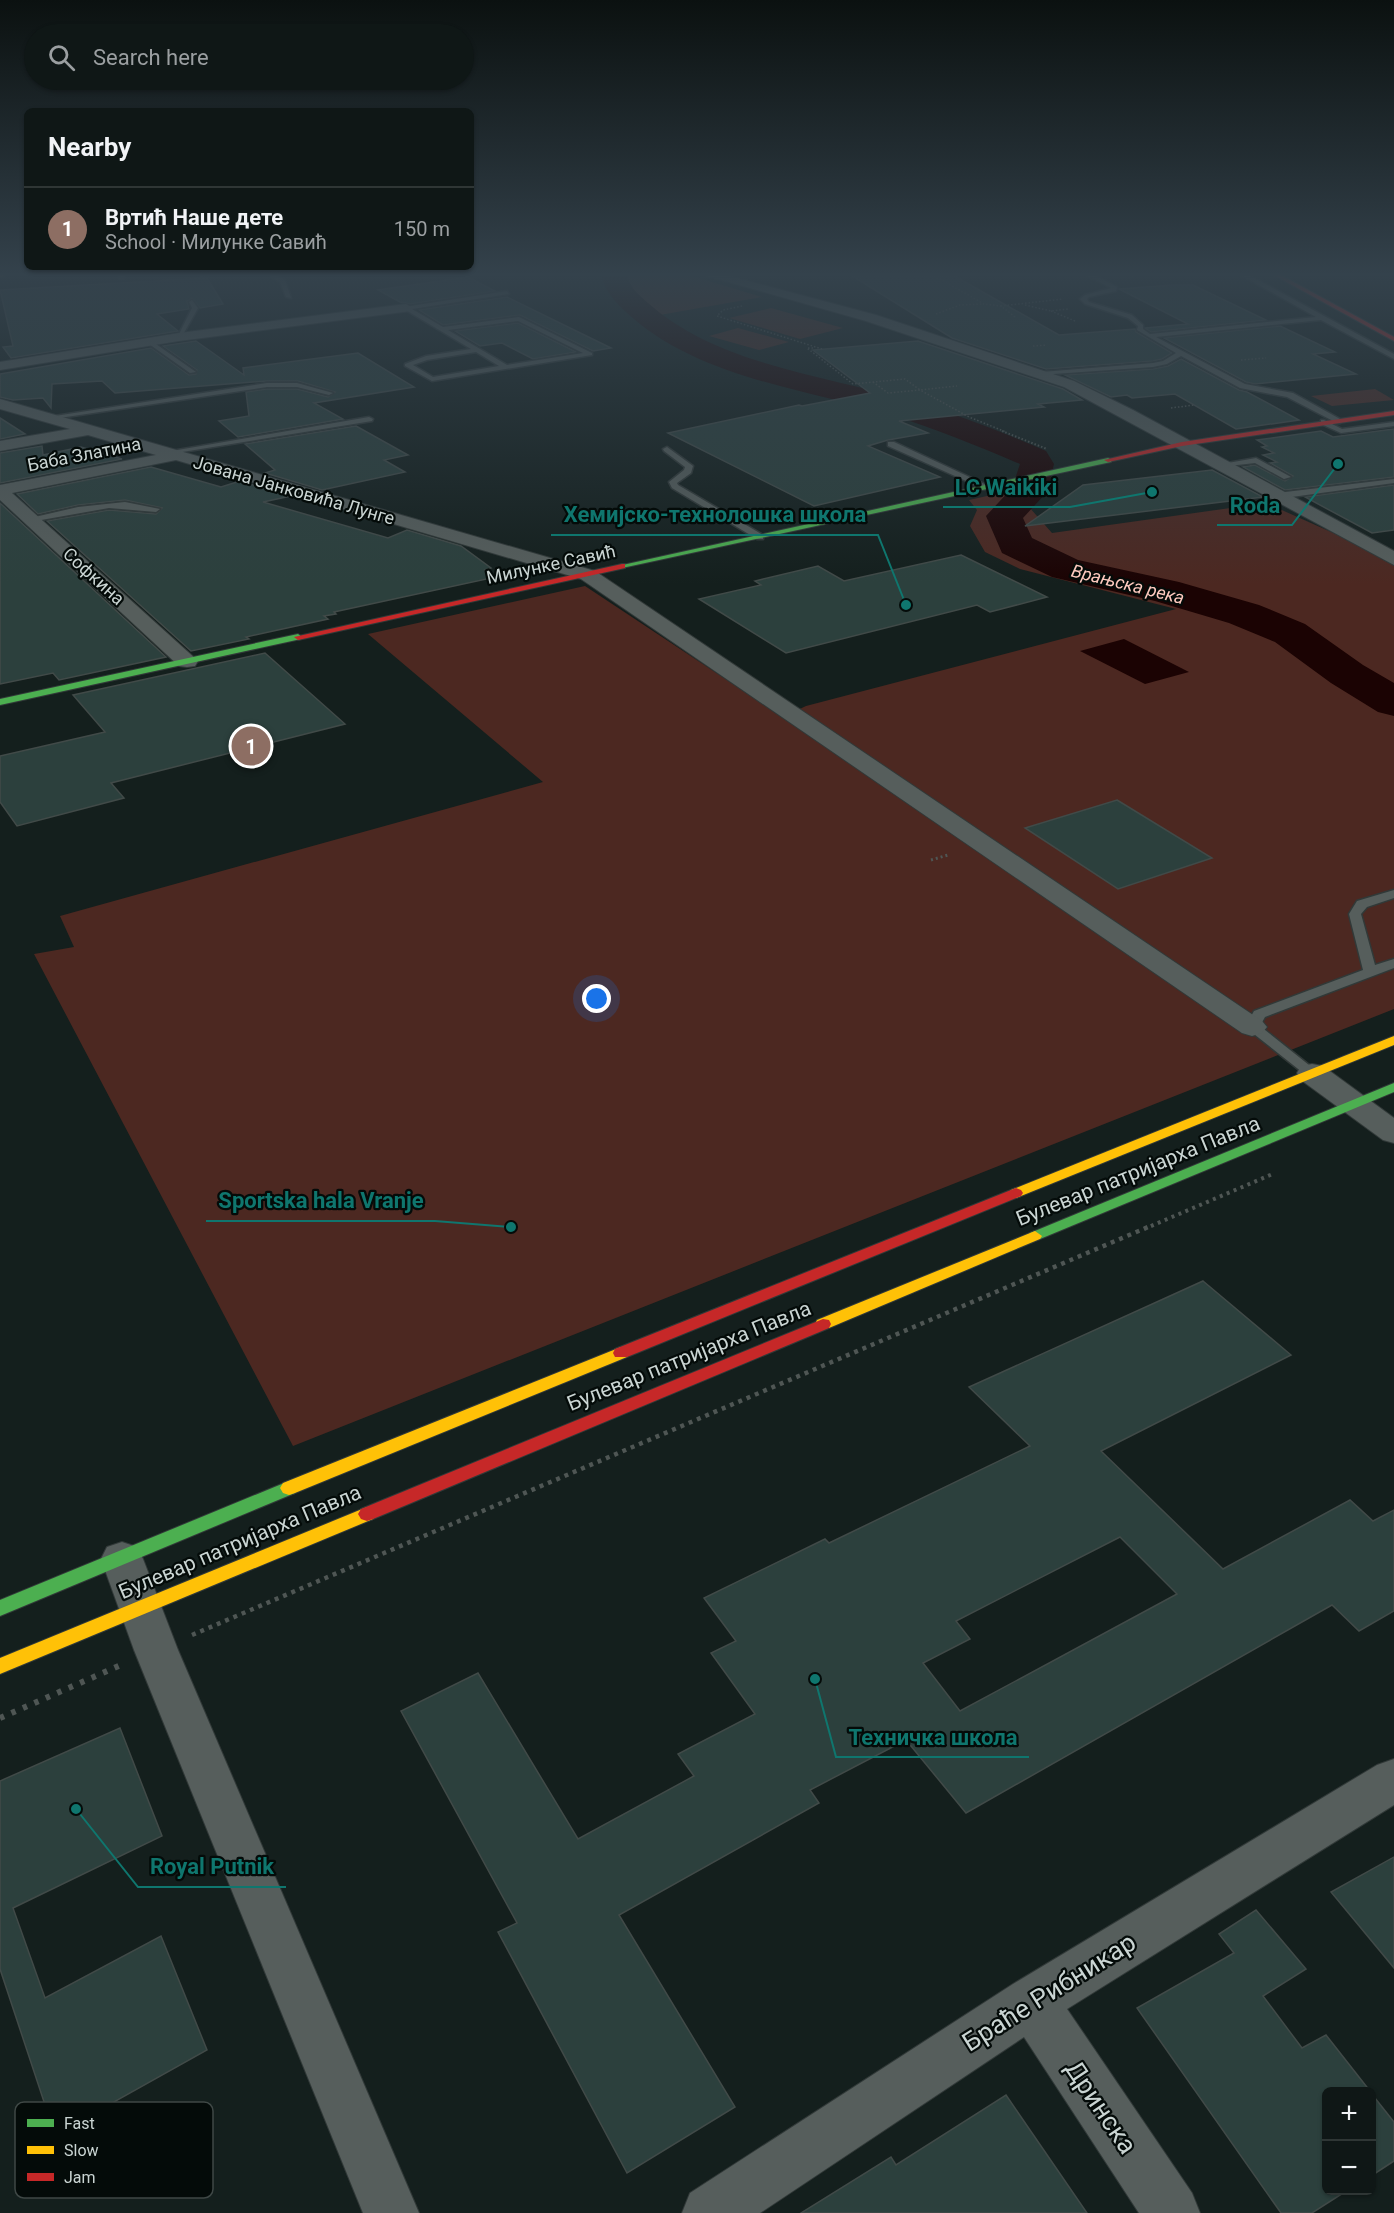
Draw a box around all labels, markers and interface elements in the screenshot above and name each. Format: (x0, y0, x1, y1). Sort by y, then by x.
search box (24, 24, 474, 90)
icon: search (45, 41, 78, 74)
text: Search here (93, 45, 209, 70)
text: Nearby (48, 132, 131, 162)
text: Вртић Наше дете (105, 205, 283, 230)
text: 1 (62, 217, 73, 241)
text: 150 m (394, 217, 450, 241)
text: School · Милунке Савић (105, 230, 327, 254)
street label: Баба Златина (25, 433, 143, 475)
street label: Јована Јанковића Лунге (191, 451, 397, 529)
callout: LC Waikiki (943, 467, 1070, 507)
text: LC Waikiki (955, 475, 1057, 500)
callout: Roda (1217, 485, 1292, 525)
text: Roda (1230, 493, 1281, 518)
callout: Хемијско-технолошка школа (551, 495, 878, 535)
text: Хемијско-технолошка школа (564, 502, 866, 527)
street label: Милунке Савић (485, 540, 617, 588)
street label: Софкина (59, 543, 129, 609)
water label: Врањска река (1069, 560, 1187, 608)
pin: 1 (232, 724, 270, 768)
your location (582, 984, 611, 1013)
street label: Булевар патријарха Павла (1013, 1111, 1263, 1231)
callout: Sportska hala Vranje (206, 1181, 435, 1221)
text: Sportska hala Vranje (218, 1188, 424, 1213)
street label: Булевар патријарха Павла (564, 1296, 814, 1416)
street label: Булевар патријарха Павла (115, 1480, 365, 1604)
callout: Техничка школа (836, 1717, 1029, 1757)
text: Техничка школа (848, 1725, 1018, 1750)
callout: Royal Putnik (138, 1847, 286, 1887)
text: Royal Putnik (150, 1854, 274, 1879)
street label: Браће Рибникар (957, 1927, 1141, 2057)
street label: Дринска (1059, 2055, 1143, 2159)
map controls (1322, 2087, 1376, 2195)
button: + (1322, 2087, 1376, 2141)
legend (15, 2102, 213, 2198)
text: Fast (64, 2114, 95, 2133)
text: Slow (64, 2141, 99, 2160)
button: − (1322, 2141, 1376, 2195)
text: Jam (64, 2168, 96, 2187)

